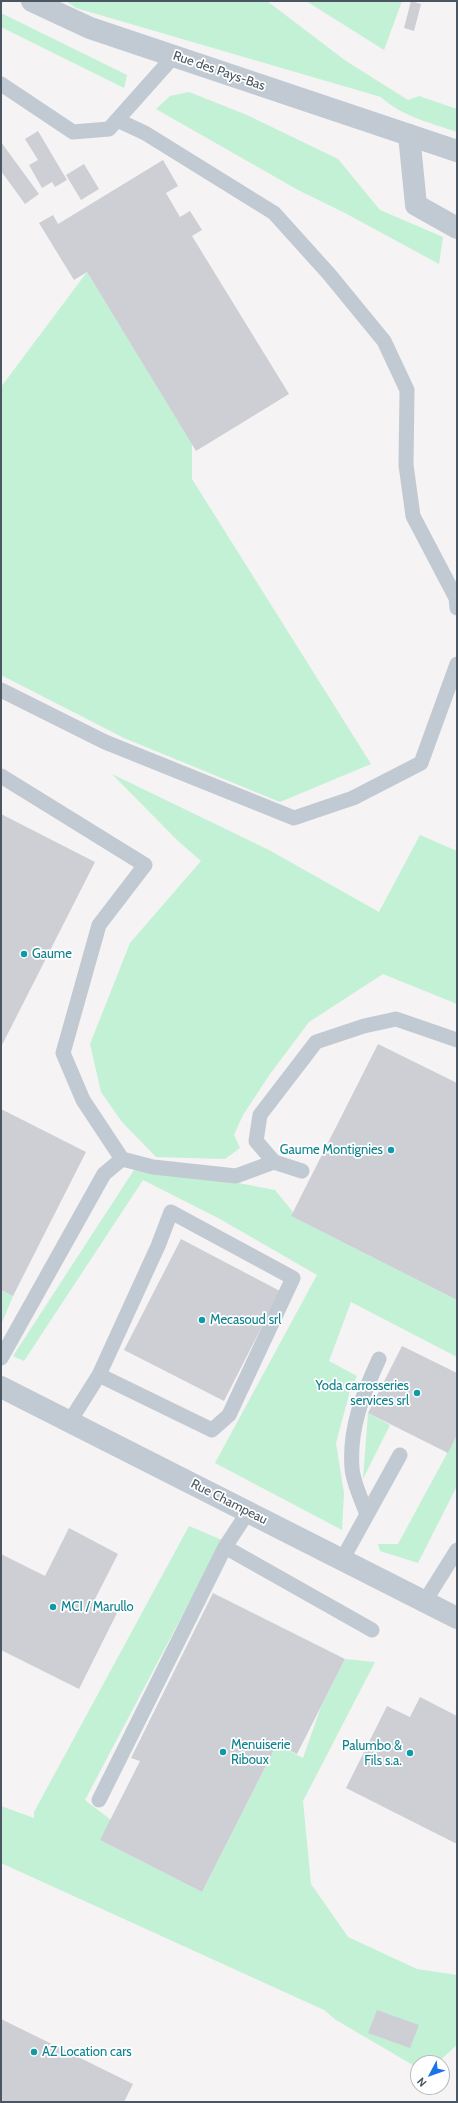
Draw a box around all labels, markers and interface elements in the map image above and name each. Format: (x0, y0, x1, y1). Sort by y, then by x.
street label: Rue des Pays-Bas (171, 48, 267, 94)
place label: Gaume (32, 946, 72, 962)
marker: Gaume (19, 949, 29, 959)
place label: Gaume Montignies (280, 1142, 383, 1158)
marker: Gaume Montignies (386, 1145, 396, 1155)
place label: Mecasoud srl (210, 1312, 281, 1328)
marker: Mecasoud srl (197, 1315, 207, 1325)
place label: Yoda carrosseries services srl (316, 1378, 409, 1409)
marker: Yoda carrosseries services srl (412, 1388, 422, 1398)
street label: Rue Champeau (188, 1476, 270, 1528)
place label: MCI / Marullo (61, 1599, 134, 1615)
marker: MCI / Marullo (48, 1602, 58, 1612)
place label: Menuiserie Riboux (231, 1737, 290, 1768)
place label: Palumbo & Fils s.a. (342, 1738, 402, 1769)
marker: Menuiserie Riboux (218, 1747, 228, 1757)
marker: Palumbo & Fils s.a. (405, 1748, 415, 1758)
place label: AZ Location cars (42, 2044, 132, 2060)
marker: AZ Location cars (29, 2047, 39, 2057)
north arrow (410, 2055, 450, 2095)
text: N (414, 2075, 430, 2090)

